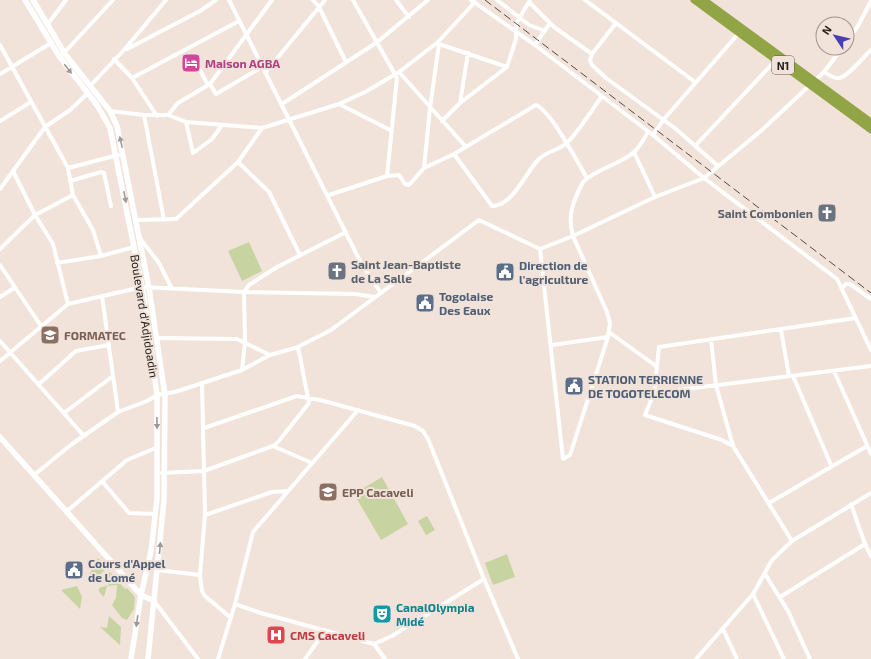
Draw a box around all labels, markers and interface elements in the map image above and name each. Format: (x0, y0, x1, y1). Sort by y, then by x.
north arrow (815, 16, 855, 56)
text: N (819, 23, 834, 37)
hotel icon: Maison AGBA (180, 52, 202, 74)
place label: Maison AGBA (205, 56, 280, 70)
road number: N1 (772, 56, 794, 74)
one-way arrow (64, 63, 72, 74)
one-way arrow (118, 136, 124, 148)
one-way arrow (122, 191, 128, 203)
church icon: Saint Combonien (816, 202, 838, 224)
place label: Saint Combonien (718, 206, 813, 220)
street label: Boulevard d'Adjidoadin (127, 253, 162, 379)
place label: Saint Jean-Baptiste de La Salle (351, 257, 461, 285)
place label: Direction de l'agriculture (519, 258, 589, 286)
church icon: Saint Jean-Baptiste de La Salle (326, 260, 348, 282)
public building icon: Direction de l'agriculture (494, 261, 516, 283)
place label: Togolaise Des Eaux (439, 289, 494, 317)
public building icon: Togolaise Des Eaux (414, 292, 436, 314)
school or university icon: FORMATEC (39, 324, 61, 346)
place label: FORMATEC (64, 328, 126, 342)
place label: STATION TERRIENNE DE TOGOTELECOM (588, 372, 703, 400)
public building icon: STATION TERRIENNE DE TOGOTELECOM (563, 375, 585, 397)
one-way arrow (154, 417, 160, 430)
school or university icon: EPP Cacaveli (317, 481, 339, 503)
place label: EPP Cacaveli (342, 485, 414, 499)
one-way arrow (157, 542, 163, 554)
place label: Cours d'Appel de Lomé (88, 556, 166, 584)
public building icon: Cours d'Appel de Lomé (63, 559, 85, 581)
place label: CanalOlympia Midé (396, 600, 475, 628)
theatre icon: CanalOlympia Midé (371, 603, 393, 625)
one-way arrow (134, 615, 140, 627)
hospital icon: CMS Cacaveli (265, 624, 287, 646)
place label: CMS Cacaveli (290, 628, 365, 642)

